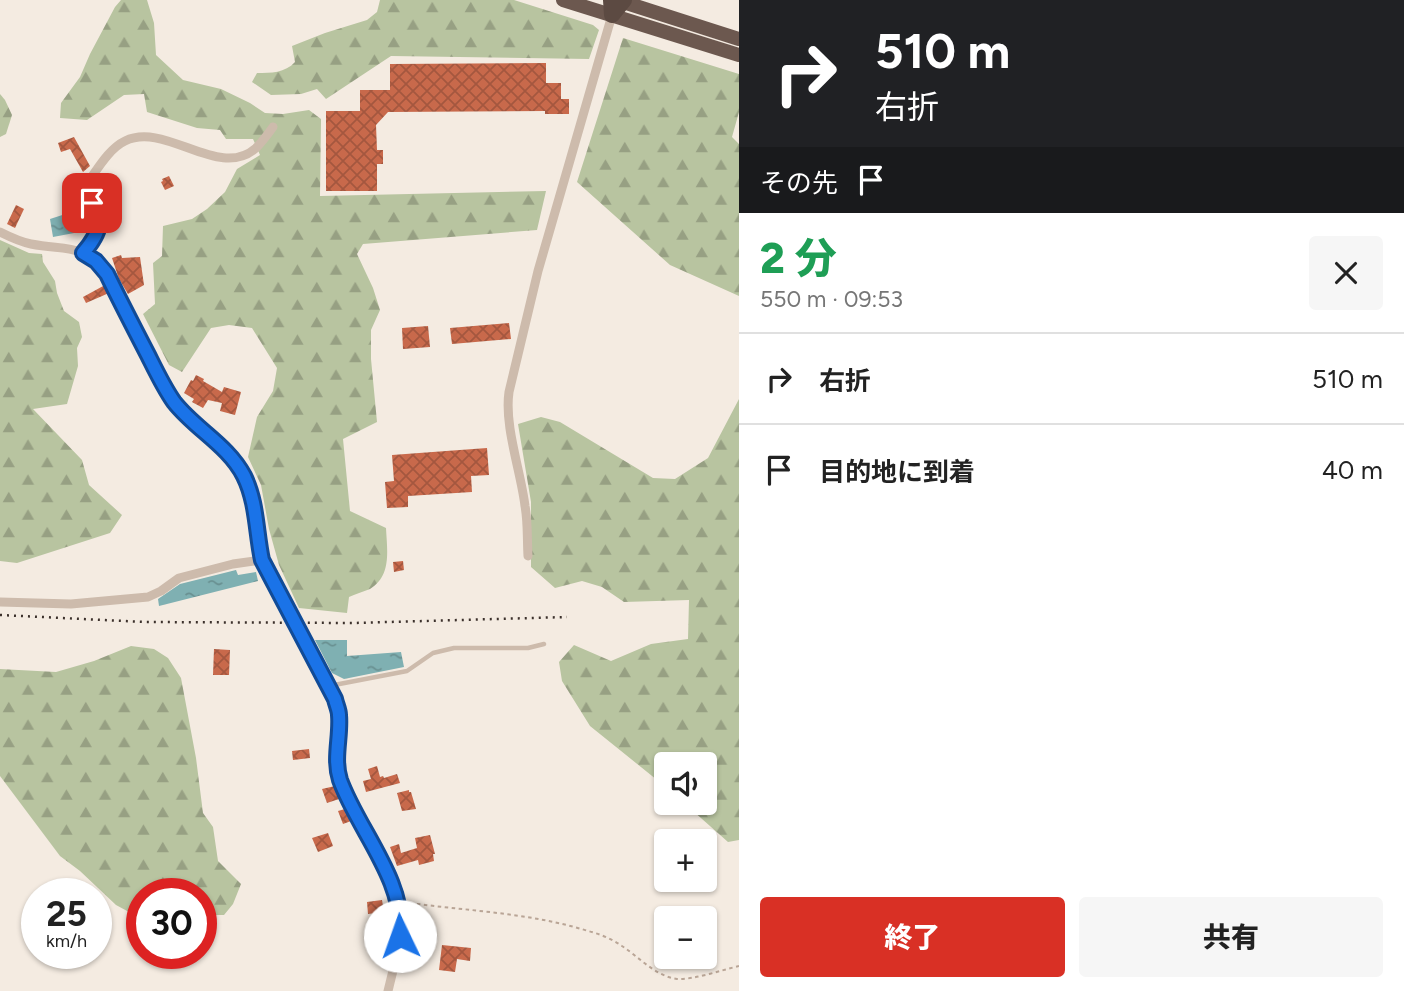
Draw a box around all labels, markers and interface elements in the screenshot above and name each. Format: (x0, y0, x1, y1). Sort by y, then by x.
text: 510 m (875, 21, 1010, 80)
icon: right (760, 28, 851, 119)
text: 右折 (875, 88, 939, 126)
icon: arrive (852, 161, 890, 199)
text: その先 (760, 167, 838, 199)
pin (62, 173, 122, 233)
icon: arrive (73, 184, 111, 222)
text: 2 分 (760, 233, 837, 284)
button: close (1309, 236, 1383, 310)
text: 550 m · 09:53 (760, 285, 903, 313)
icon: right (760, 360, 798, 398)
text: 510 m (1312, 363, 1383, 395)
text: 右折 (819, 365, 871, 397)
icon: arrive (760, 451, 798, 489)
text: 40 m (1322, 454, 1383, 486)
text: 目的地に到着 (819, 456, 975, 488)
map controls (654, 752, 717, 969)
button: sound (654, 752, 717, 815)
button: + (654, 829, 717, 892)
speed limit sign: 30 (126, 878, 217, 969)
text: 25 (46, 893, 87, 935)
button: 終了 (760, 897, 1065, 977)
button: 共有 (1079, 897, 1383, 977)
position arrow (363, 899, 437, 973)
button: − (654, 906, 717, 969)
text: km/h (46, 930, 87, 952)

